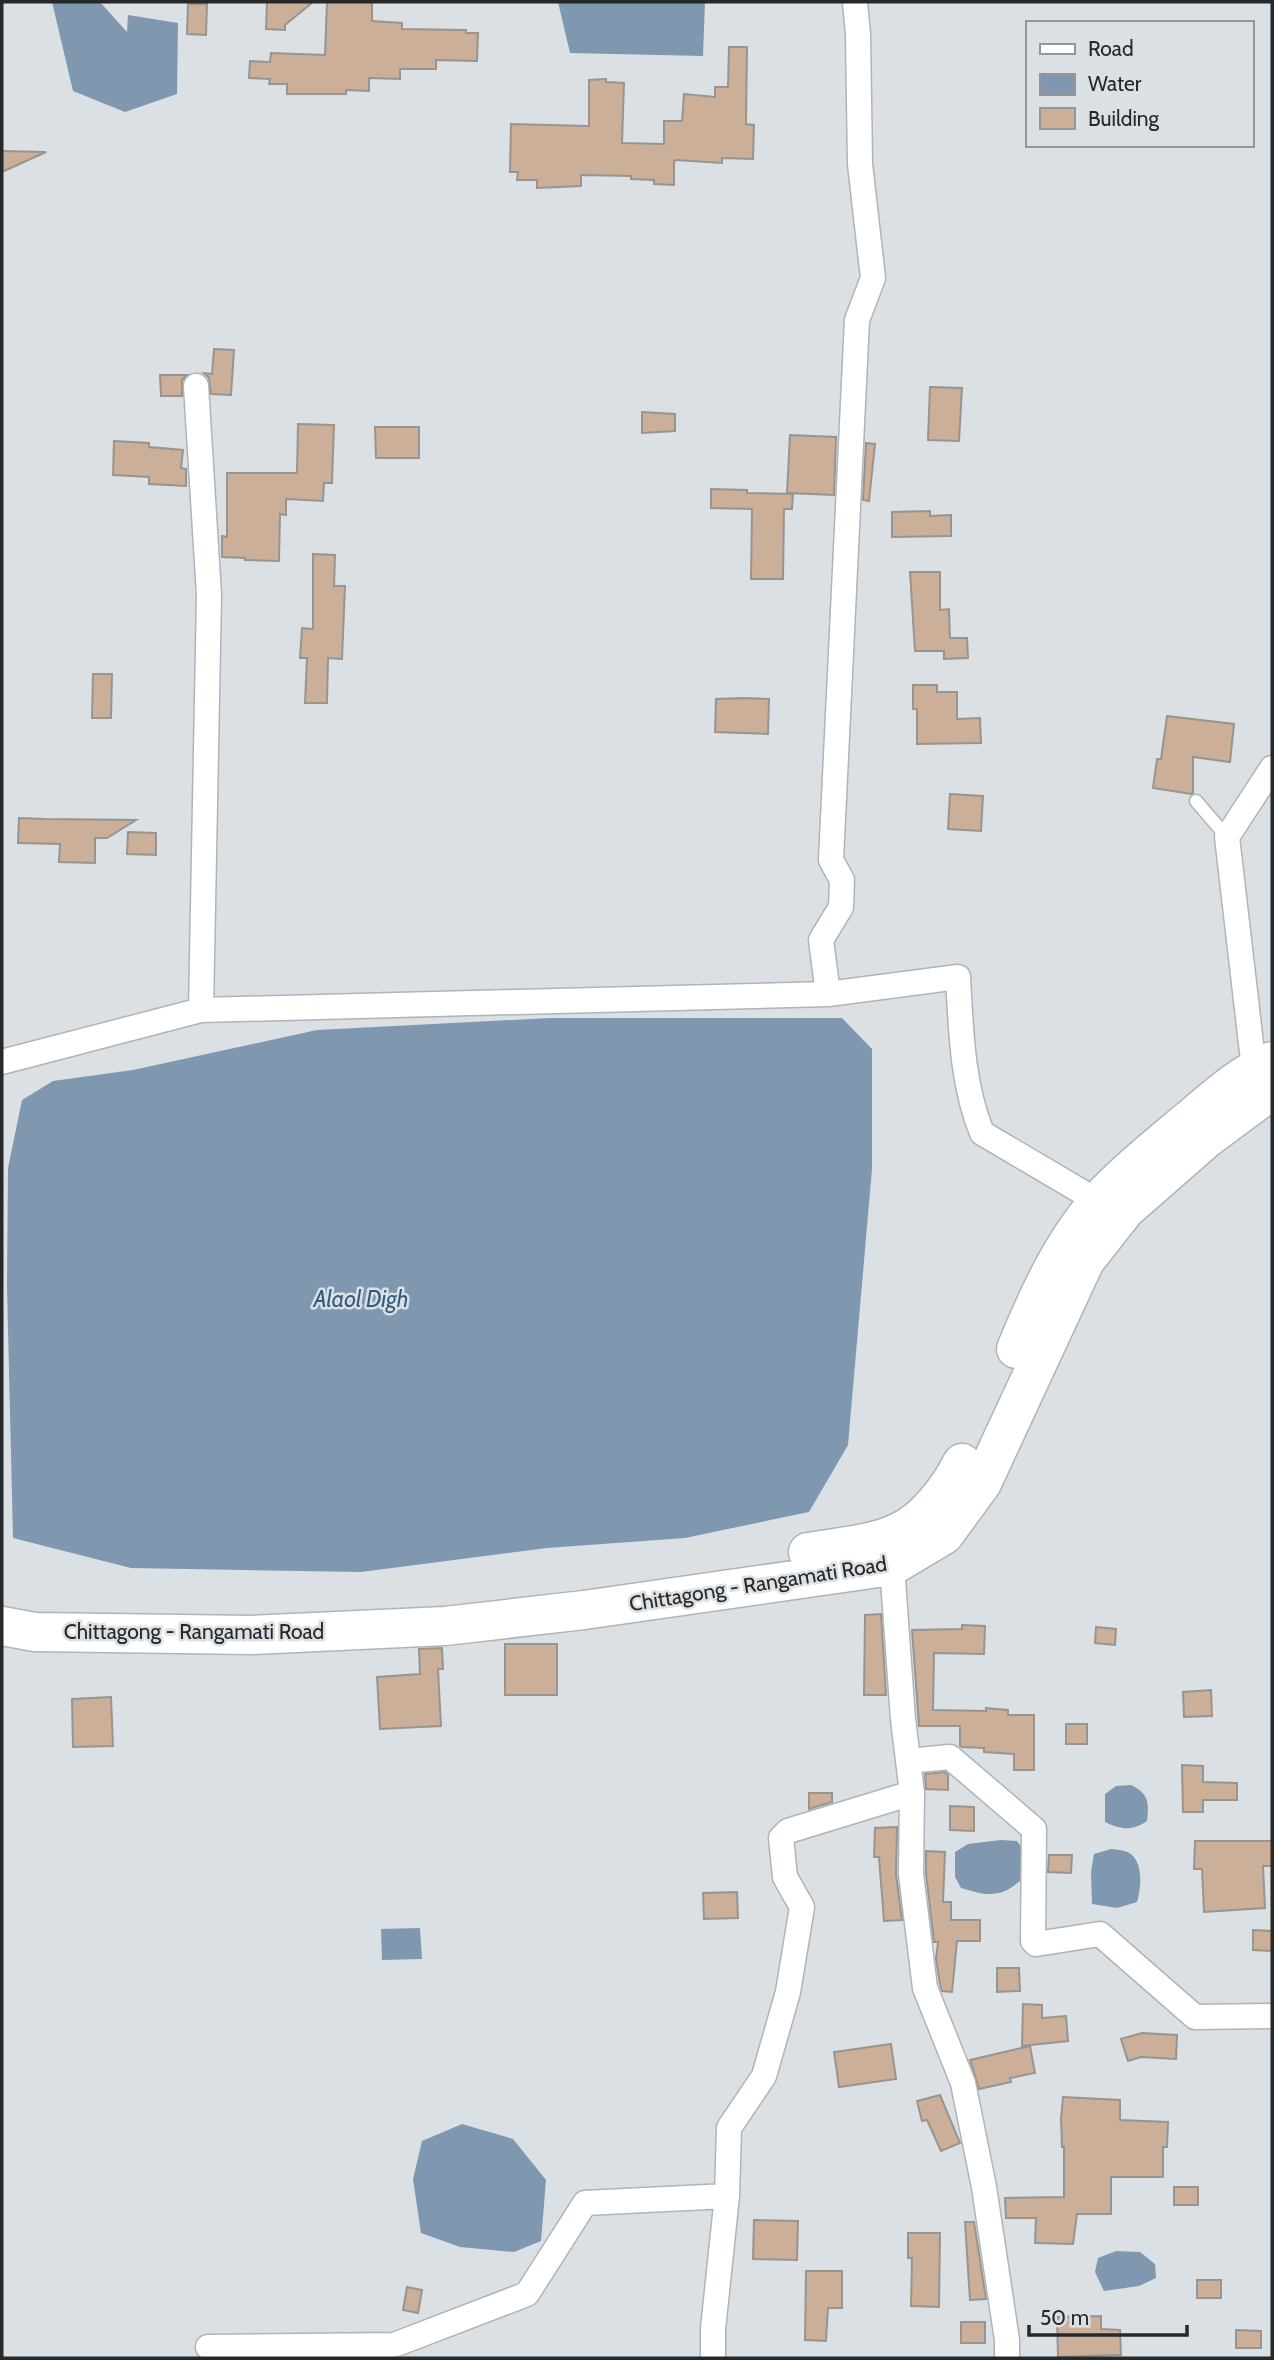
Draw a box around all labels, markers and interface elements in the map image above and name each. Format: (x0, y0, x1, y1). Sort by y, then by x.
legend (1026, 21, 1253, 147)
text: Road (1088, 36, 1134, 61)
text: Water (1088, 71, 1142, 96)
text: Building (1088, 106, 1160, 131)
water label: Alaol Digh (313, 1285, 408, 1313)
street label: Chittagong - Rangamati Road (627, 1551, 889, 1616)
street label: Chittagong - Rangamati Road (64, 1619, 324, 1644)
scale bar (1029, 2294, 1186, 2338)
text: 50 m (1040, 2305, 1089, 2330)

